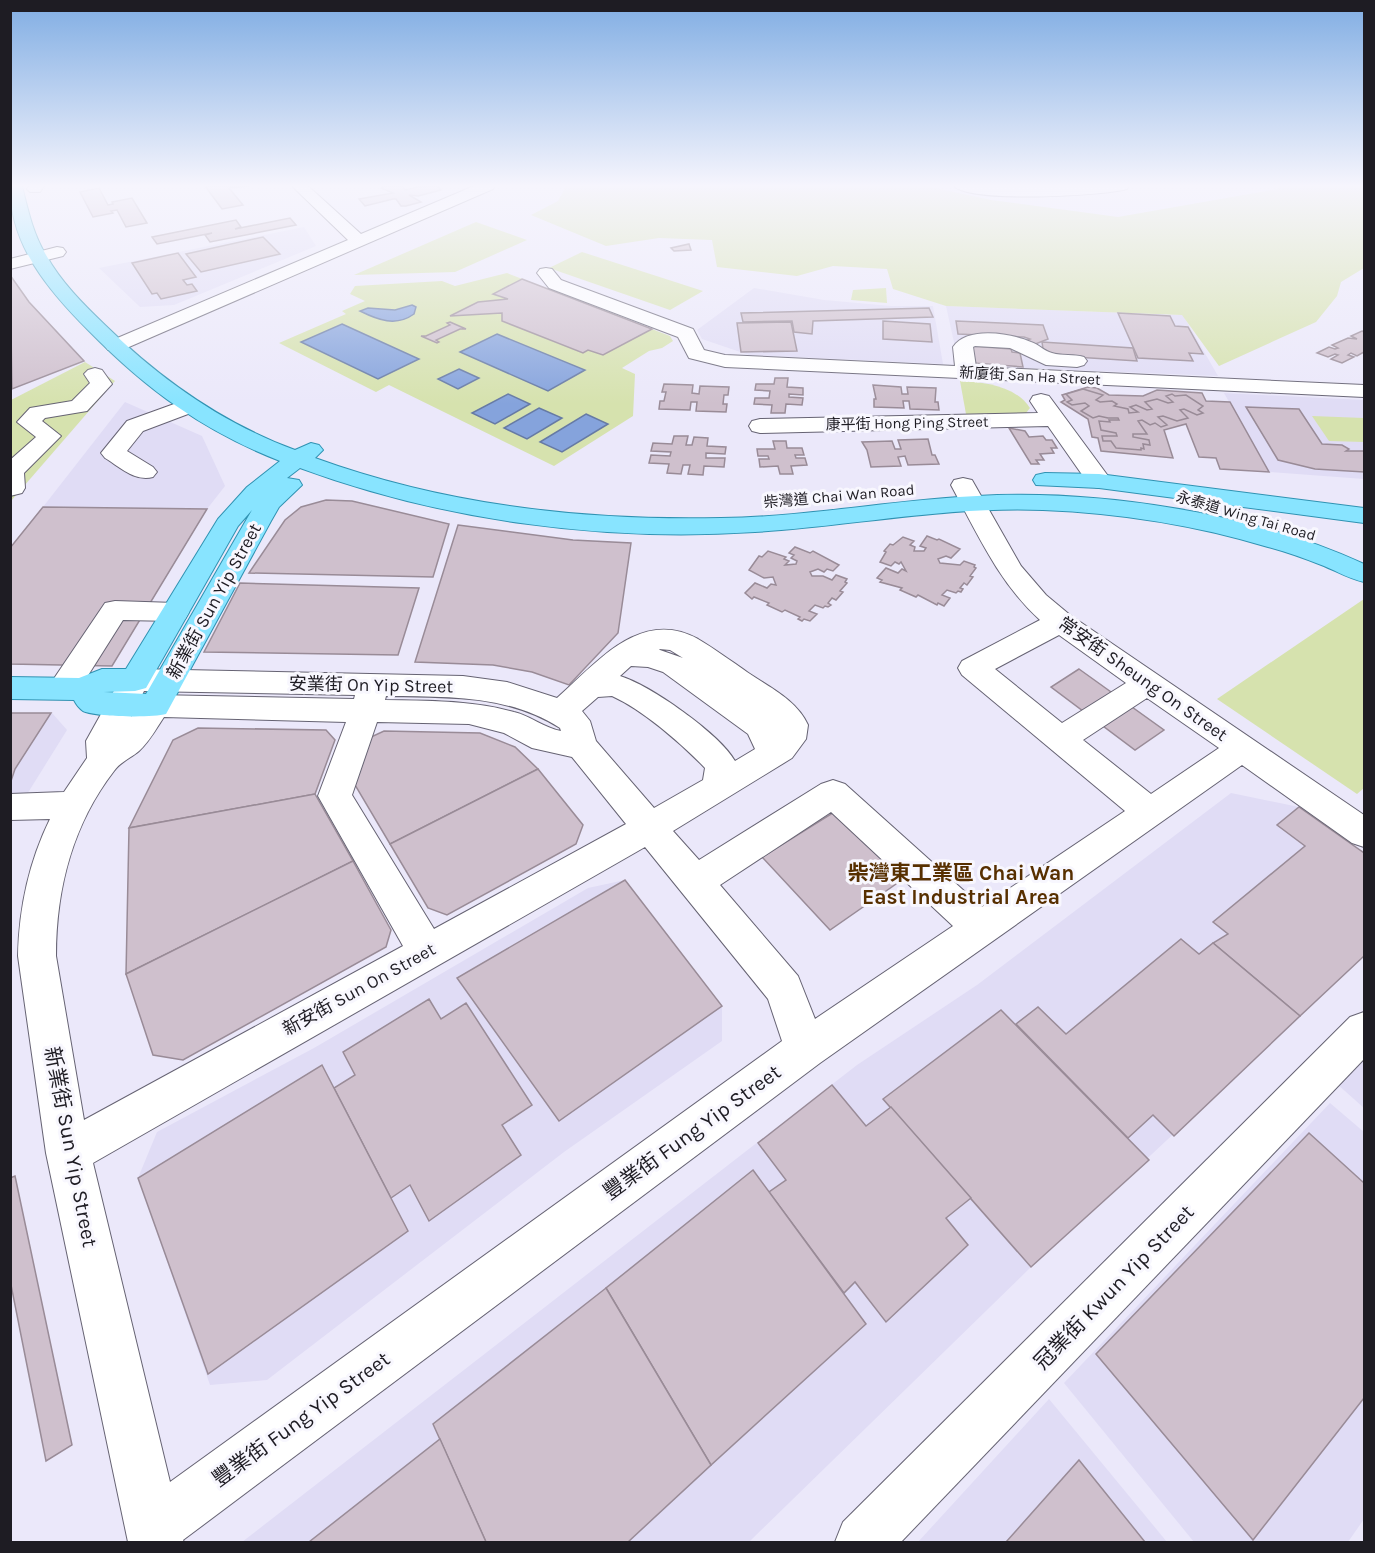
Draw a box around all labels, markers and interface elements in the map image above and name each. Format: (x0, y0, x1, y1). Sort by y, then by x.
street label: 新廈街 San Ha Street (959, 363, 1101, 389)
street label: 康平街 Hong Ping Street (825, 413, 989, 433)
street label: 柴灣道 Chai Wan Road (763, 480, 915, 512)
street label: 永泰道 Wing Tai Road (1174, 487, 1318, 545)
street label: 新業街 Sun Yip Street (162, 519, 266, 683)
street label: 常安街 Sheung On Street (1054, 612, 1232, 746)
street label: 安業街 On Yip Street (289, 673, 454, 697)
district label: 柴灣東工業區 Chai Wan East Industrial Area (848, 861, 1074, 909)
street label: 新安街 Sun On Street (279, 938, 439, 1040)
street label: 新業街 Sun Yip Street (40, 1045, 102, 1249)
street label: 豐業街 Fung Yip Street (599, 1060, 785, 1204)
street label: 冠業街 Kwun Yip Street (1029, 1200, 1199, 1374)
street label: 豐業街 Fung Yip Street (208, 1347, 394, 1491)

